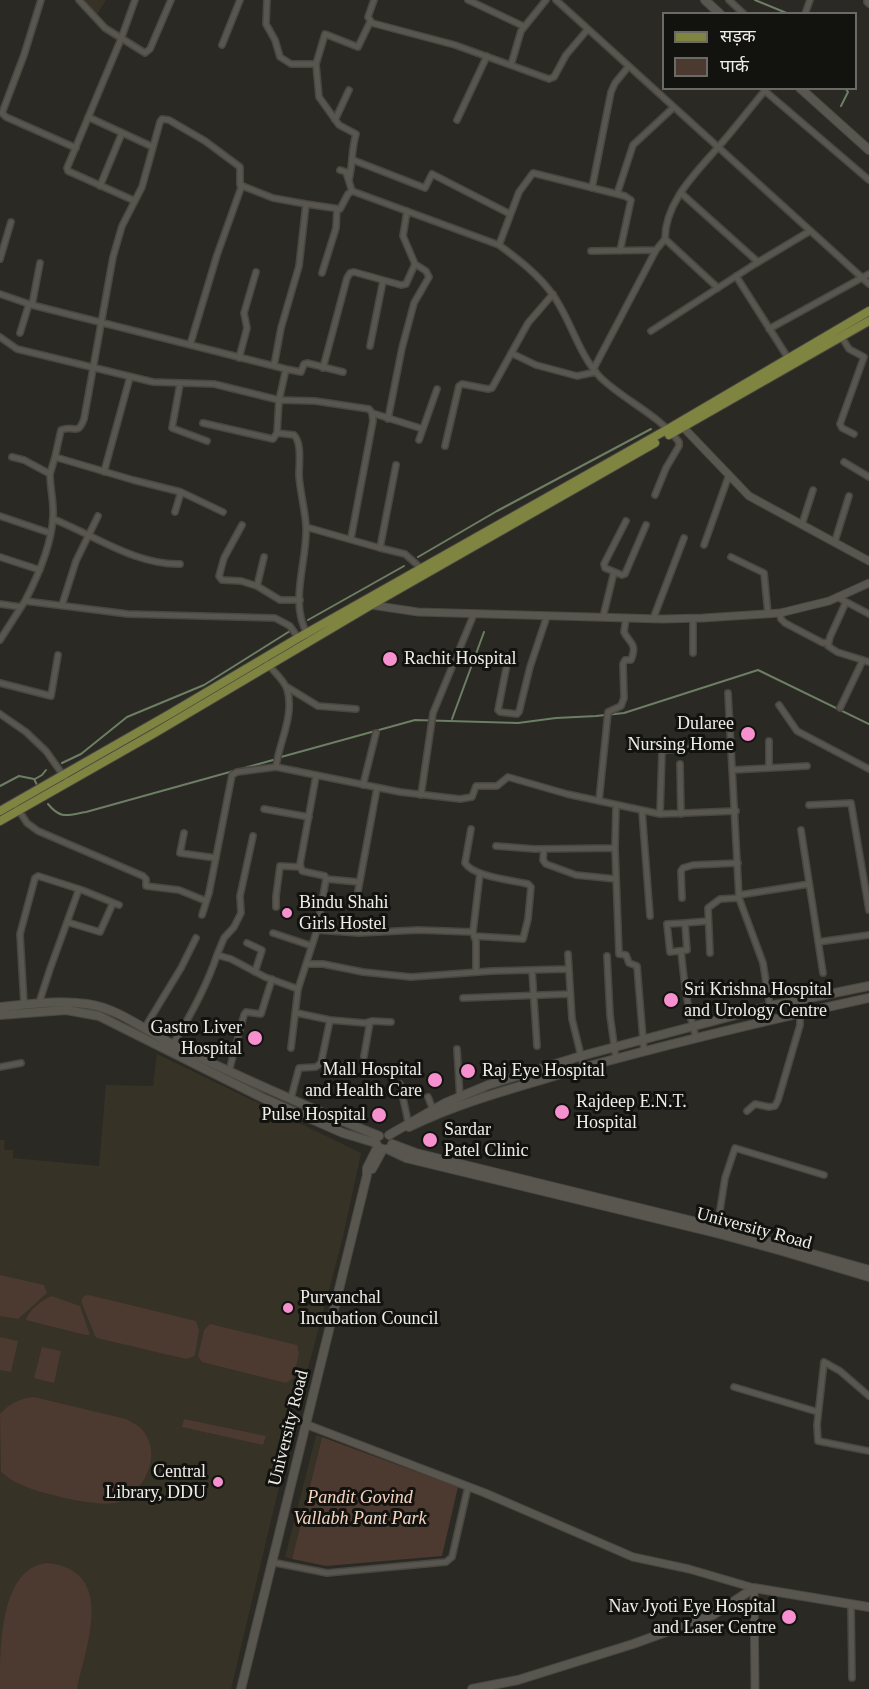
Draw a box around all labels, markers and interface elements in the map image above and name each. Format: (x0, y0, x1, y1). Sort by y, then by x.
legend (662, 12, 857, 90)
text: सड़क (720, 26, 756, 46)
text: पार्क (720, 56, 749, 76)
place label: Rachit Hospital (404, 648, 516, 670)
marker: Rachit Hospital (381, 650, 399, 668)
place label: Dularee Nursing Home (628, 713, 734, 756)
marker: Dularee Nursing Home (739, 725, 757, 743)
place label: Bindu Shahi Girls Hostel (299, 892, 389, 934)
marker: Bindu Shahi Girls Hostel (280, 906, 294, 920)
place label: Sri Krishna Hospital and Urology Centre (684, 979, 832, 1022)
marker: Sri Krishna Hospital and Urology Centre (662, 991, 680, 1009)
place label: Gastro Liver Hospital (151, 1017, 242, 1060)
marker: Gastro Liver Hospital (246, 1029, 264, 1047)
place label: Mall Hospital and Health Care (305, 1059, 422, 1102)
place label: Raj Eye Hospital (482, 1060, 605, 1082)
marker: Raj Eye Hospital (459, 1062, 477, 1080)
marker: Mall Hospital and Health Care (426, 1071, 444, 1089)
place label: Rajdeep E.N.T. Hospital (576, 1091, 687, 1134)
marker: Rajdeep E.N.T. Hospital (553, 1103, 571, 1121)
place label: Pulse Hospital (261, 1104, 366, 1126)
marker: Pulse Hospital (370, 1106, 388, 1124)
place label: Sardar Patel Clinic (444, 1119, 528, 1162)
marker: Sardar Patel Clinic (421, 1131, 439, 1149)
street label: University Road (694, 1203, 814, 1255)
place label: Purvanchal Incubation Council (300, 1287, 438, 1330)
marker: Purvanchal Incubation Council (281, 1301, 295, 1315)
street label: University Road (264, 1368, 314, 1488)
place label: Central Library, DDU (105, 1461, 206, 1504)
marker: Central Library, DDU (211, 1475, 225, 1489)
park label: Pandit Govind Vallabh Pant Park (294, 1487, 426, 1530)
place label: Nav Jyoti Eye Hospital and Laser Centre (609, 1596, 776, 1638)
marker: Nav Jyoti Eye Hospital and Laser Centre (780, 1608, 798, 1626)

